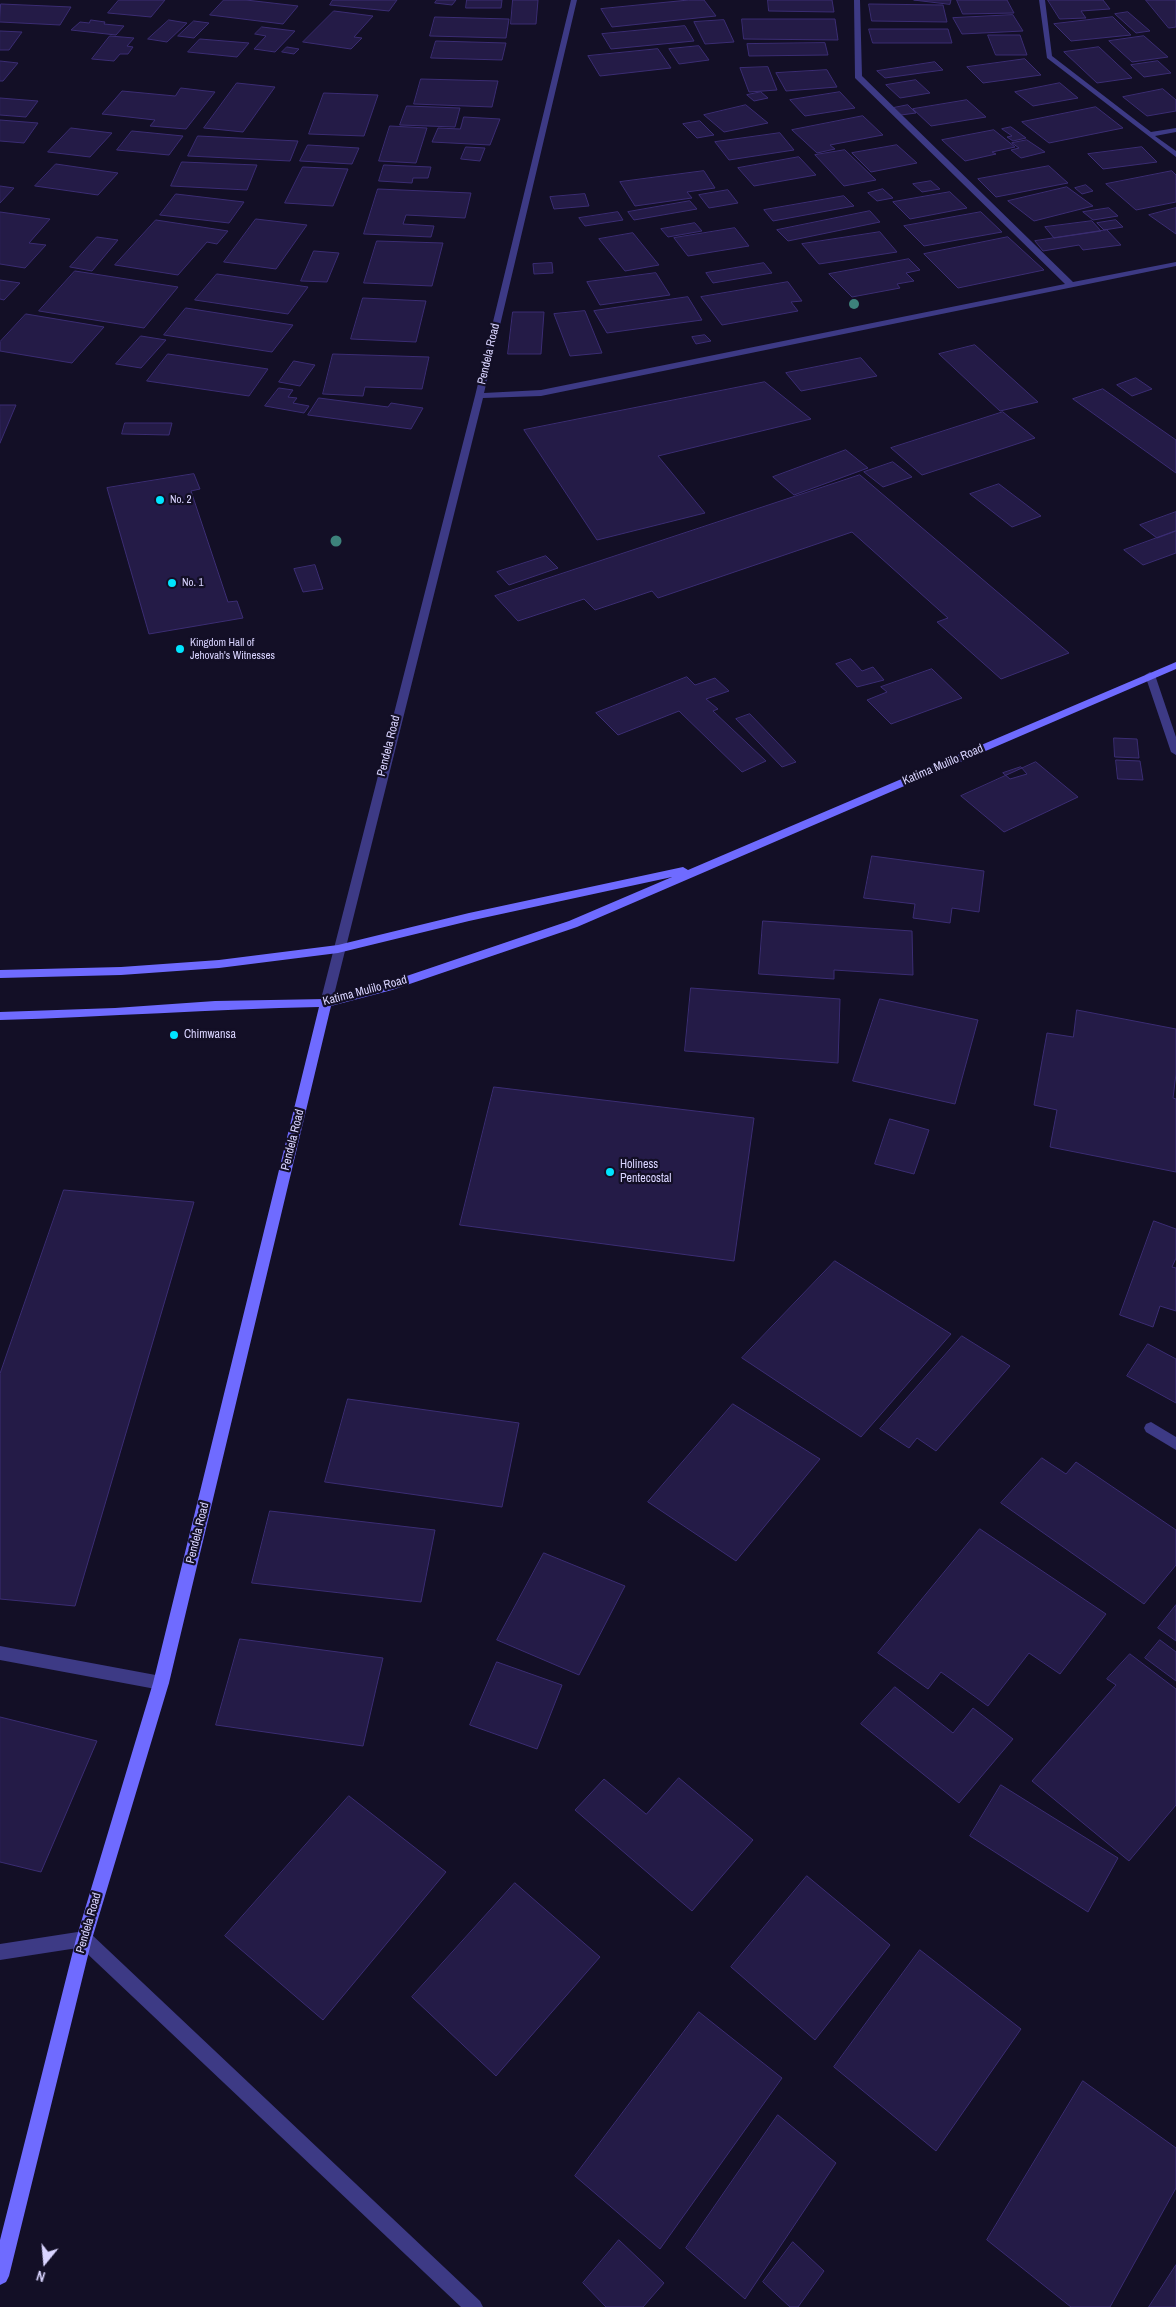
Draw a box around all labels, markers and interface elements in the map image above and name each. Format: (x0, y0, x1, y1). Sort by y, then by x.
street label: Pendela Road (475, 322, 503, 386)
place label: No. 2 (170, 493, 192, 507)
marker: No. 2 (154, 494, 166, 506)
place label: No. 1 (182, 576, 204, 590)
marker: No. 1 (166, 577, 178, 589)
place label: Kingdom Hall of Jehovah's Witnesses (190, 636, 275, 662)
marker: Kingdom Hall of Jehovah's Witnesses (174, 643, 186, 655)
street label: Pendela Road (374, 714, 404, 778)
street label: Katima Mulilo Road (900, 741, 986, 789)
street label: Katima Mulilo Road (321, 973, 409, 1009)
place label: Chimwansa (184, 1028, 236, 1042)
marker: Chimwansa (168, 1029, 180, 1041)
street label: Pendela Road (278, 1108, 308, 1172)
place label: Holiness Pentecostal (620, 1158, 671, 1186)
marker: Holiness Pentecostal (604, 1166, 616, 1178)
street label: Pendela Road (183, 1501, 213, 1565)
street label: Pendela Road (73, 1891, 105, 1955)
north arrow (20, 2237, 70, 2287)
text: N (34, 2267, 47, 2286)

